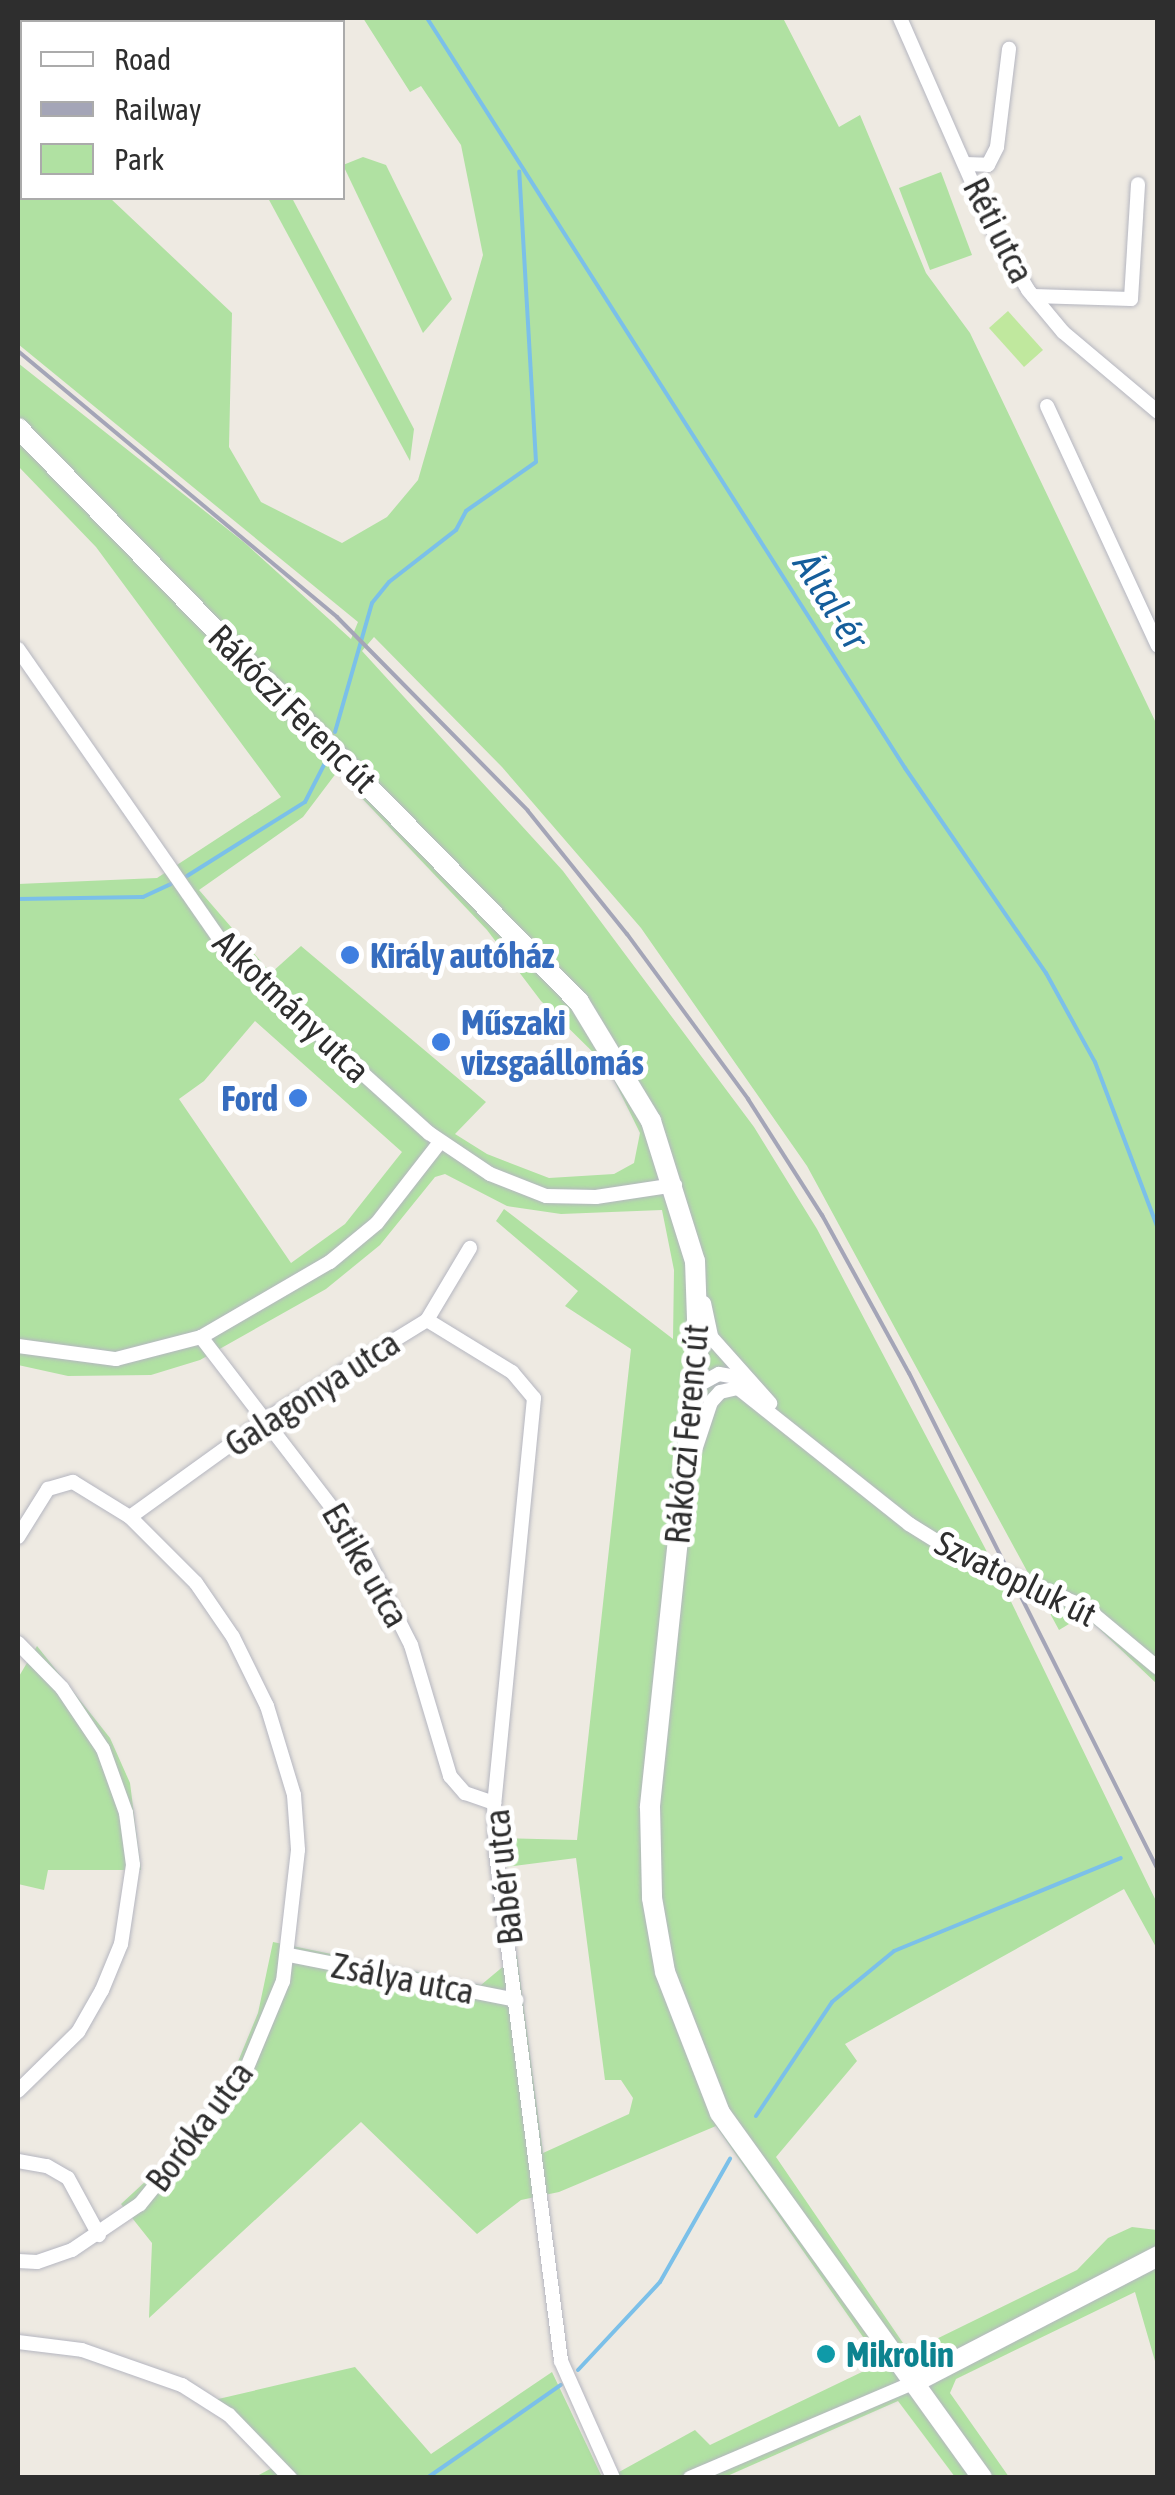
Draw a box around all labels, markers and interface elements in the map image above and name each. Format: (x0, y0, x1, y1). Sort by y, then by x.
legend (20, 20, 345, 200)
text: Road (114, 42, 171, 76)
text: Railway (114, 92, 201, 126)
text: Park (114, 142, 164, 176)
street label: Réti utca (955, 170, 1043, 290)
water label: Által-ér (784, 544, 878, 658)
street label: Rákóczi Ferenc út (200, 615, 386, 801)
street label: Alkotmány utca (205, 921, 379, 1091)
place label: Király autóház (370, 934, 554, 976)
marker: Király autóház (339, 944, 361, 966)
place label: Műszaki vizsgaállomás (461, 1001, 644, 1083)
marker: Műszaki vizsgaállomás (430, 1031, 452, 1053)
place label: Ford (221, 1077, 278, 1119)
marker: Ford (287, 1087, 309, 1109)
street label: Galagonya utca (217, 1321, 407, 1465)
street label: Rákóczi Ferenc út (655, 1322, 717, 1546)
street label: Estike utca (314, 1495, 418, 1635)
street label: Szvatopluk út (929, 1521, 1103, 1635)
street label: Babér utca (475, 1807, 531, 1947)
street label: Zsálya utca (328, 1944, 478, 2012)
street label: Boróka utca (136, 2053, 262, 2199)
place label: Mikrolin (846, 2333, 954, 2375)
marker: Mikrolin (815, 2343, 837, 2365)

